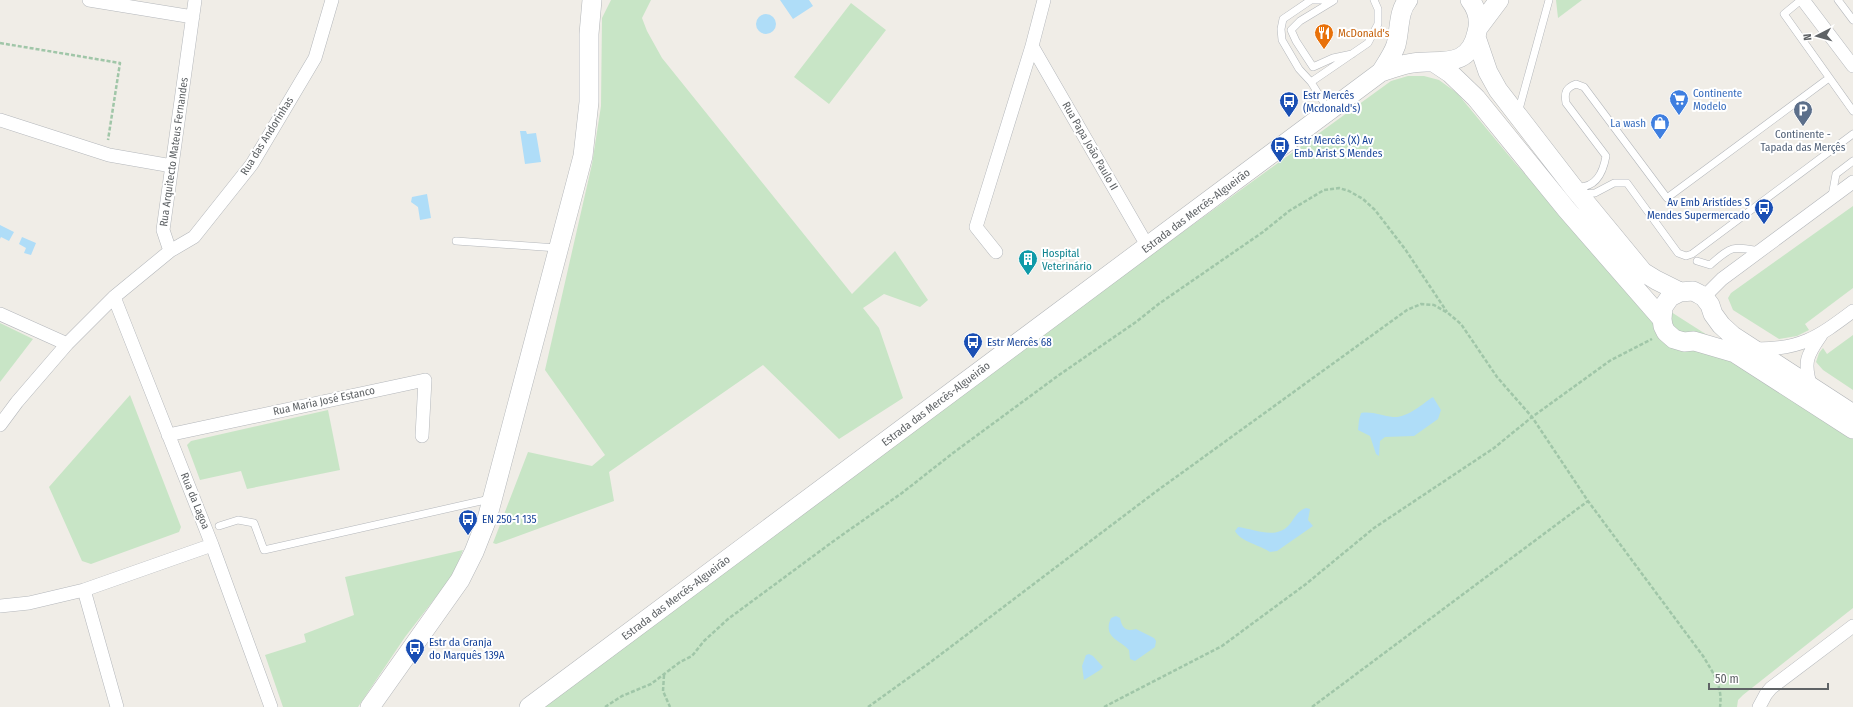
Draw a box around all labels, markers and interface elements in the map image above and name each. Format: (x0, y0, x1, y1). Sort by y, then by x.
north arrow (1797, 16, 1837, 56)
restaurant icon: McDonald's (1313, 22, 1335, 50)
place label: McDonald's (1338, 27, 1390, 40)
text: N (1801, 33, 1814, 41)
street label: Rua Arquitecto Mateus Fernandes (157, 76, 191, 228)
place label: Continente Modelo (1693, 87, 1742, 113)
supermarket icon: Continente Modelo (1668, 88, 1690, 116)
place label: Estr Mercês (Mcdonald's) (1303, 89, 1360, 115)
bus stop icon: Estr Mercês (Mcdonald's) (1278, 90, 1300, 118)
street label: Rua das Andorinhas (238, 94, 296, 177)
parking icon: Continente - Tapada das Merçês (1792, 99, 1814, 127)
street label: Rua Papa João Paulo II (1059, 100, 1121, 192)
shop icon: La wash (1649, 112, 1671, 140)
place label: La wash (1610, 117, 1646, 130)
place label: Continente - Tapada das Merçês (1761, 128, 1846, 154)
place label: Estr Mercês (X) Av Emb Arist S Mendes (1294, 134, 1383, 160)
bus stop icon: Estr Mercês (X) Av Emb Arist S Mendes (1269, 135, 1291, 163)
street label: Estrada das Mercês-Algueirão (1139, 166, 1253, 256)
place label: Av Emb Aristídes S Mendes Supermercado (1647, 196, 1751, 222)
bus stop icon: Av Emb Aristídes S Mendes Supermercado (1753, 197, 1775, 225)
place label: Hospital Veterinário (1042, 247, 1092, 273)
building icon: Hospital Veterinário (1017, 248, 1039, 276)
bus stop icon: Estr Mercês 68 (962, 331, 984, 359)
place label: Estr Mercês 68 (987, 336, 1052, 349)
street label: Estrada das Mercês-Algueirão (879, 359, 993, 449)
street label: Rua Maria José Estanco (272, 384, 376, 418)
street label: Rua da Lagoa (178, 471, 212, 531)
bus stop icon: EN 250-1 135 (457, 508, 479, 536)
place label: EN 250-1 135 (482, 513, 537, 526)
street label: Estrada das Mercês-Algueirão (619, 553, 733, 643)
place label: Estr da Granja do Marquês 139A (429, 636, 505, 662)
bus stop icon: Estr da Granja do Marquês 139A (404, 637, 426, 665)
scale bar (1709, 665, 1828, 691)
text: 50 m (1715, 672, 1739, 686)

